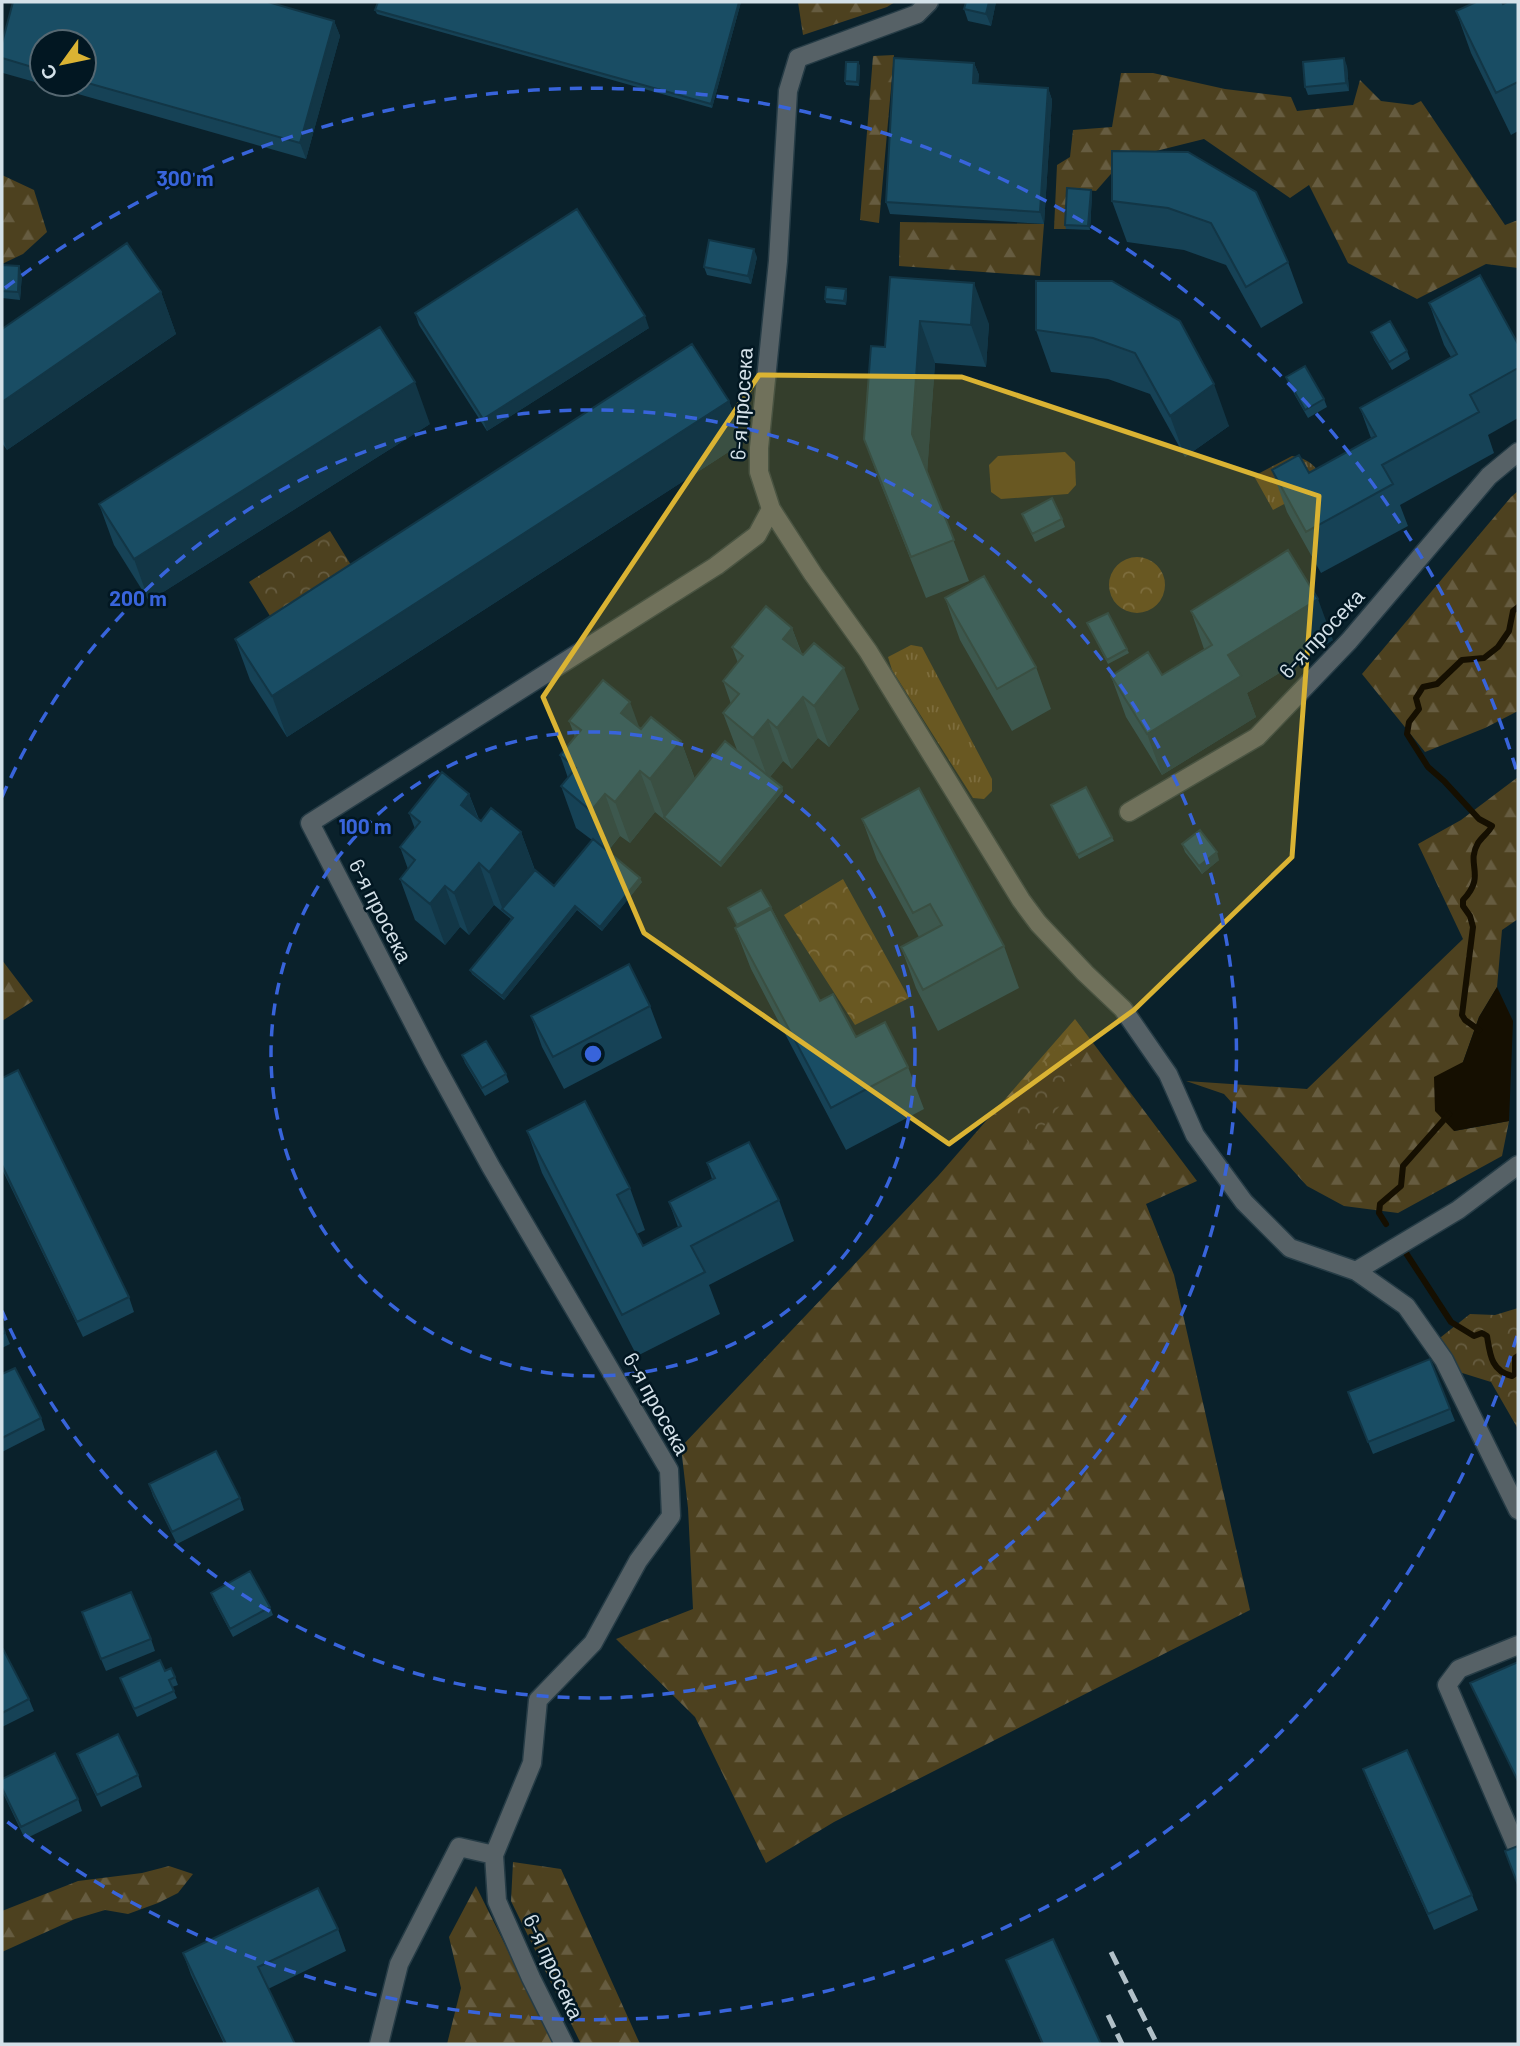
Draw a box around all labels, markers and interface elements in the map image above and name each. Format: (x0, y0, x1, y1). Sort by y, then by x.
north arrow (28, 28, 98, 98)
text: С (35, 60, 62, 85)
text: 300 m (156, 165, 214, 190)
street label: 6-я просека (724, 346, 757, 461)
street label: 6-я просека (1273, 583, 1369, 683)
text: 200 m (109, 585, 167, 610)
text: 100 m (338, 813, 392, 838)
street label: 6-я просека (345, 854, 418, 967)
centre of rings (581, 1042, 605, 1066)
street label: 6-я просека (619, 1348, 696, 1459)
street label: 6-я просека (519, 1910, 590, 2023)

